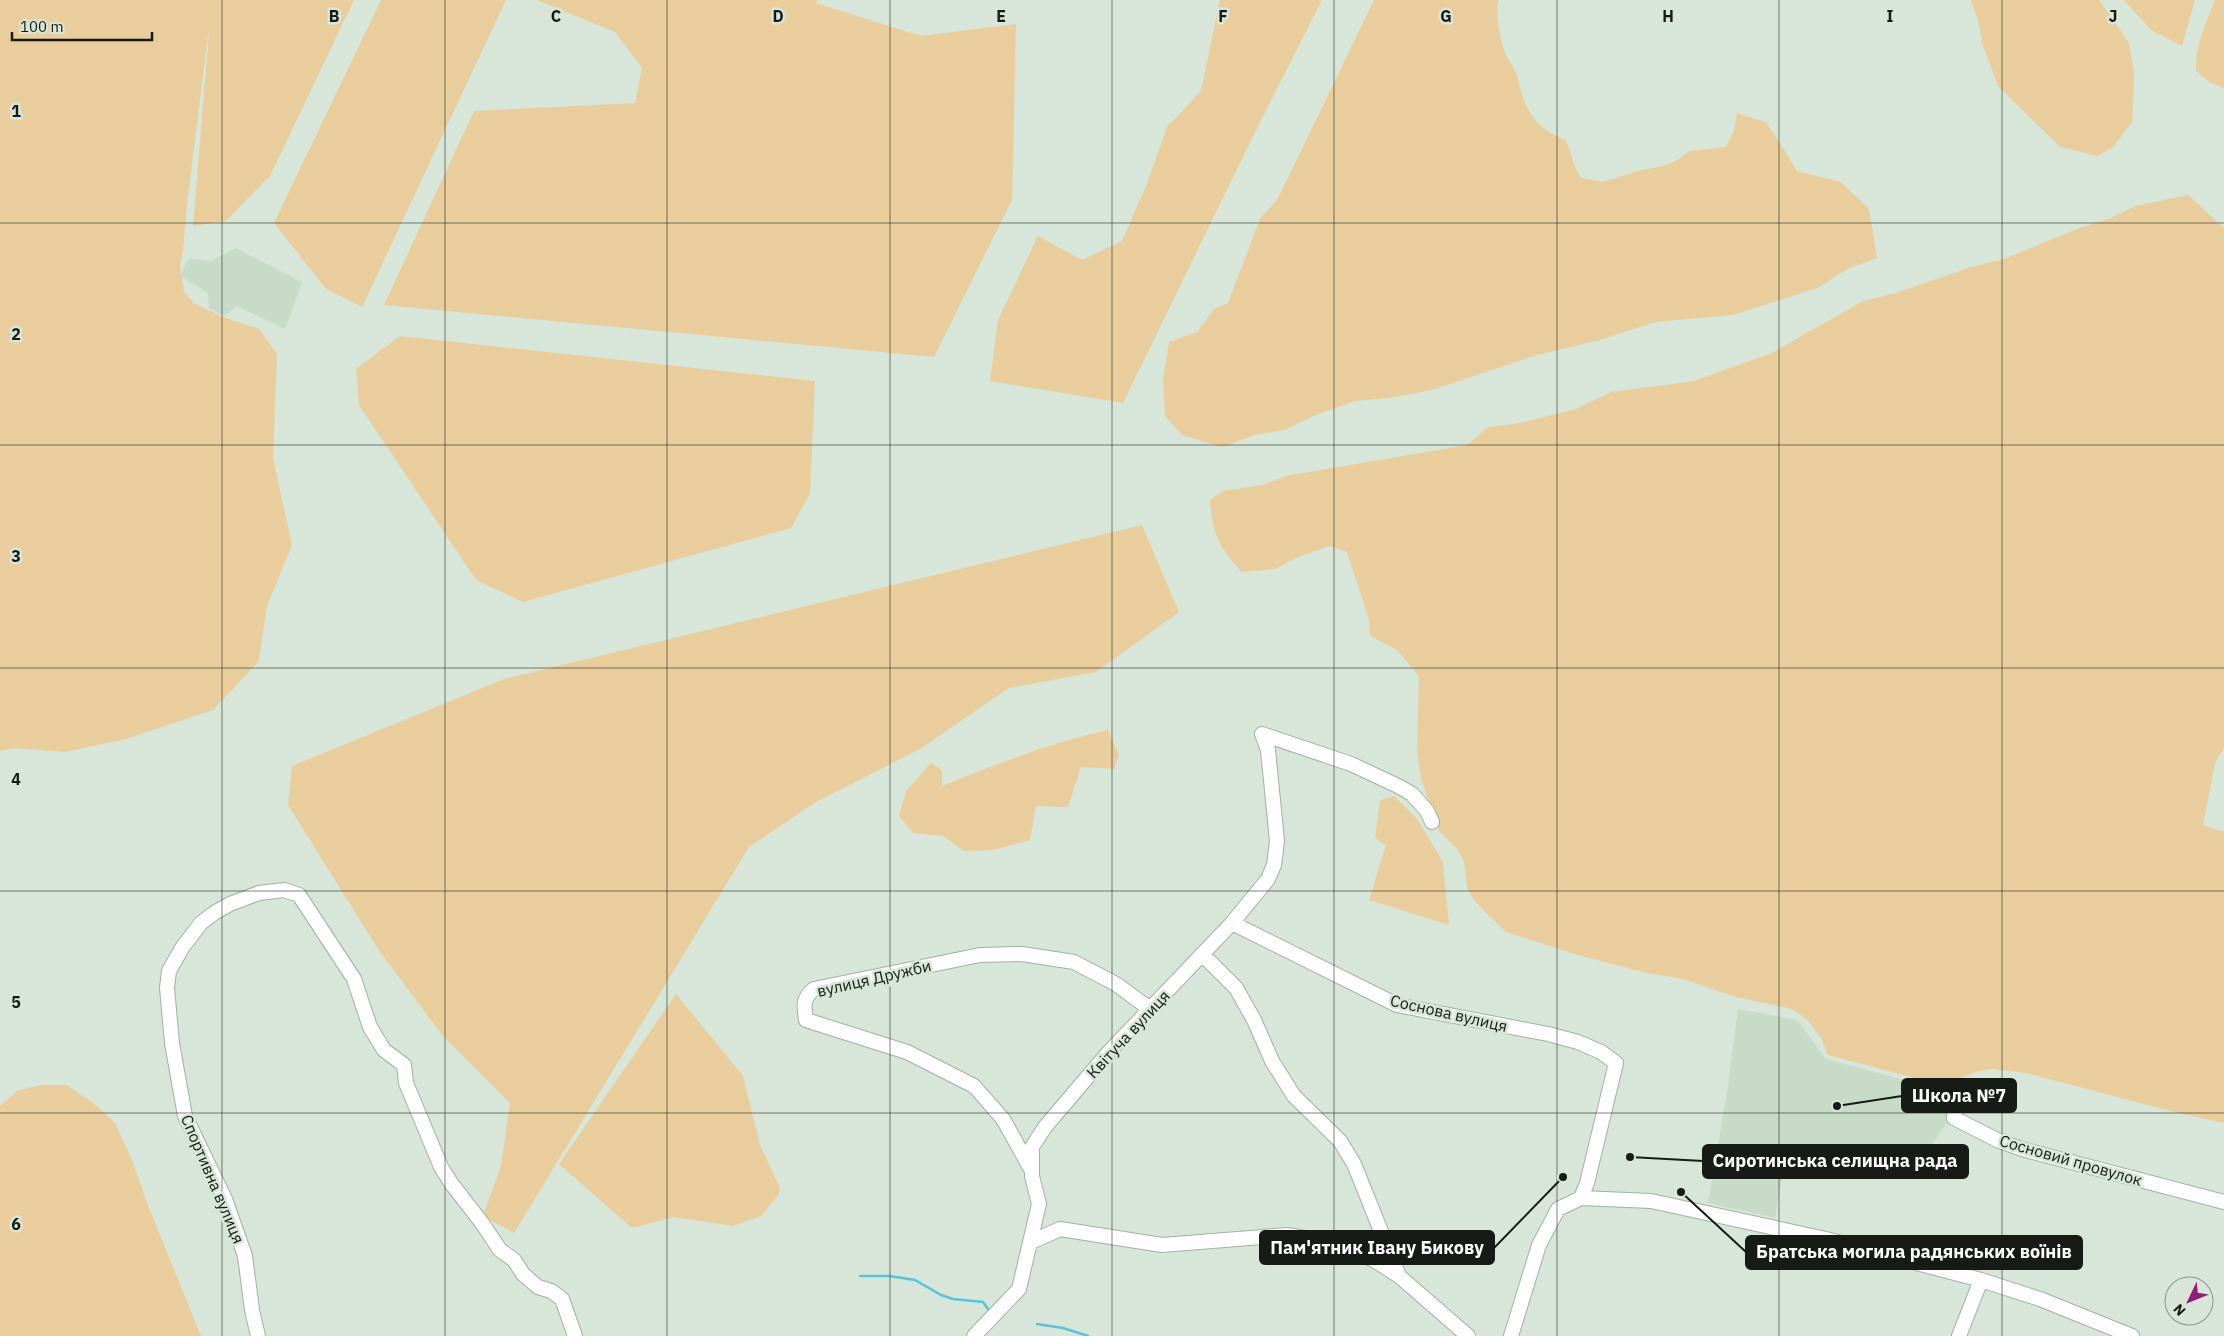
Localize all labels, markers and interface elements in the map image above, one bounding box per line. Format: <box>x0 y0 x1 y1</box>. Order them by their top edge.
text: B <box>329 6 340 26</box>
text: C <box>551 6 561 26</box>
text: D <box>772 6 784 26</box>
text: E <box>996 6 1006 26</box>
text: F <box>1218 6 1228 26</box>
text: G <box>1440 6 1452 26</box>
text: H <box>1662 6 1674 26</box>
text: I <box>1887 6 1894 26</box>
text: J <box>2109 6 2117 26</box>
scale bar <box>12 10 152 42</box>
text: 100 m <box>20 17 64 36</box>
text: 1 <box>11 101 21 121</box>
text: 2 <box>11 324 21 344</box>
text: 3 <box>11 546 21 566</box>
text: 4 <box>11 769 21 789</box>
street label: вулиця Дружби <box>815 955 933 1001</box>
street label: Квітуча вулиця <box>1082 986 1174 1082</box>
street label: Соснова вулиця <box>1388 990 1510 1036</box>
text: 5 <box>11 992 21 1012</box>
callout: Школа №7 <box>1902 1079 2016 1112</box>
text: Школа №7 <box>1912 1084 2006 1107</box>
street label: Спортивна вулиця <box>177 1112 249 1246</box>
street label: Сосновий провулок <box>1997 1130 2145 1190</box>
callout: Сиротинська селищна рада <box>1703 1145 1968 1178</box>
text: Сиротинська селищна рада <box>1712 1149 1958 1172</box>
text: 6 <box>11 1214 21 1234</box>
callout: Пам'ятник Івану Бикову <box>1260 1231 1494 1264</box>
text: Пам'ятник Івану Бикову <box>1270 1236 1484 1259</box>
callout: Братська могила радянських воїнів <box>1746 1236 2082 1269</box>
text: Братська могила радянських воїнів <box>1756 1240 2072 1263</box>
north arrow <box>2164 1276 2214 1326</box>
text: N <box>2169 1300 2190 1320</box>

